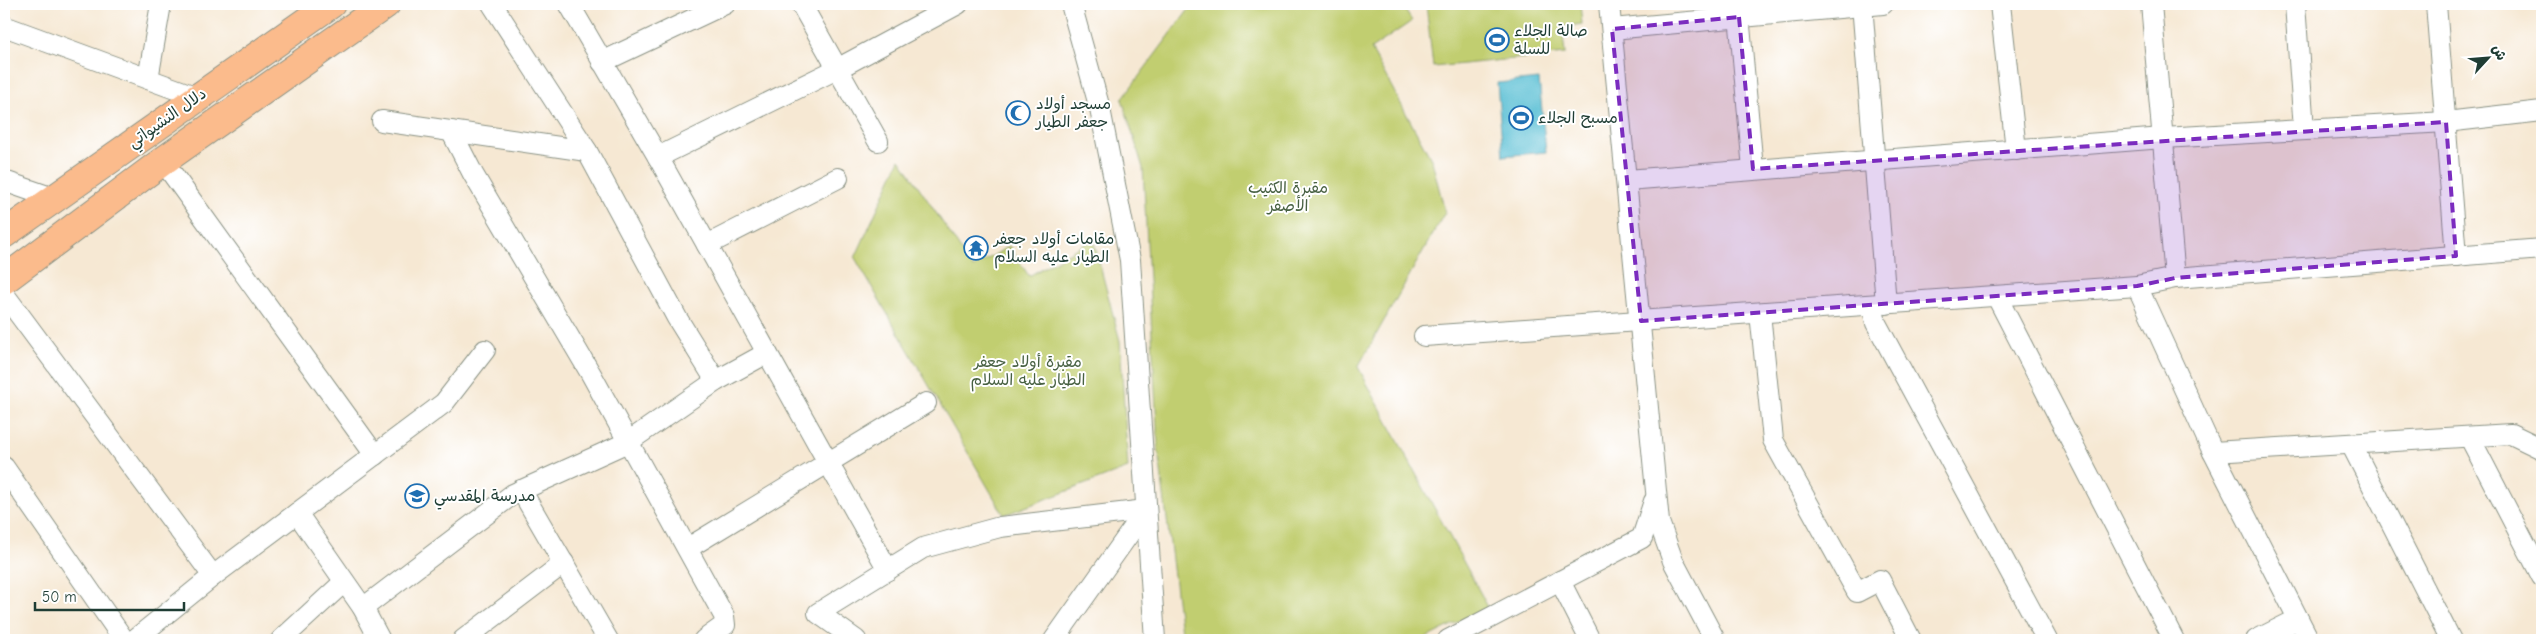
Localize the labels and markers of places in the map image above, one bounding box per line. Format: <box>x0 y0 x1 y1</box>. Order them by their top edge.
place label: صالة الجلاء للسلة <box>1514 22 1588 58</box>
sports icon: صالة الجلاء للسلة <box>1484 27 1510 53</box>
place label: مسجد أولاد جعفر الطيار <box>1034 95 1111 131</box>
mosque icon: مسجد أولاد جعفر الطيار <box>1005 100 1031 126</box>
sports icon: مسبح الجلاء <box>1508 105 1534 131</box>
place label: مسبح الجلاء <box>1538 109 1618 128</box>
place label: مقامات أولاد جعفر الطيار عليه السلام <box>992 230 1114 269</box>
temple icon: مقامات أولاد جعفر الطيار عليه السلام <box>963 235 989 261</box>
school or university icon: مدرسة المقدسي <box>404 483 430 509</box>
place label: مدرسة المقدسي <box>434 487 536 510</box>

